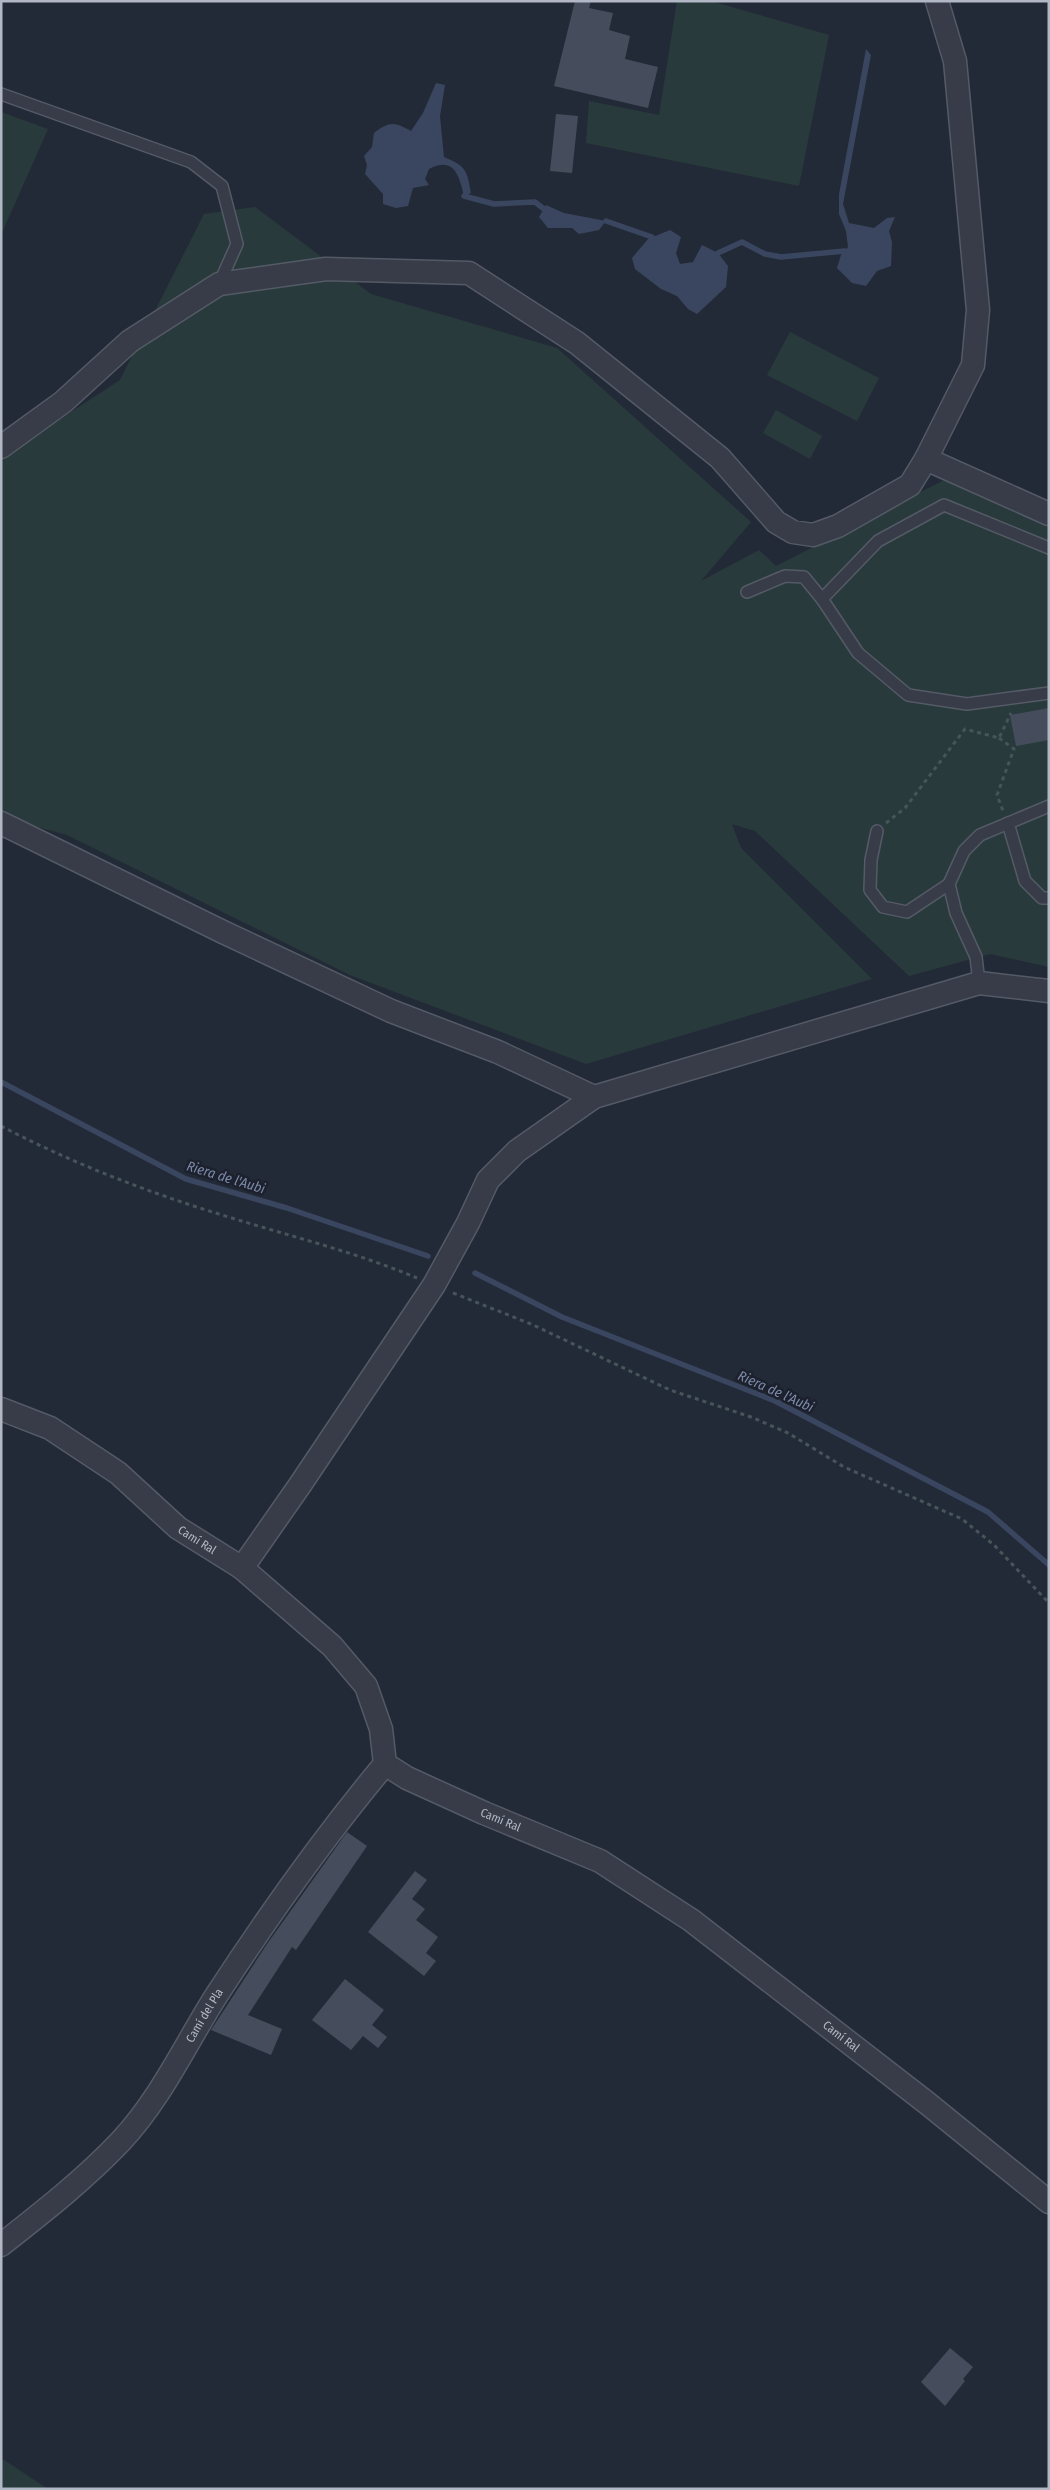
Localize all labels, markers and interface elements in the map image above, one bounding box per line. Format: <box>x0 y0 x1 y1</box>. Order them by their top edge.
water label: Riera de l'Aubi <box>185 1157 268 1198</box>
water label: Riera de l'Aubi <box>735 1367 817 1416</box>
street label: Camí Ral <box>175 1523 219 1557</box>
street label: Camí Ral <box>478 1805 523 1834</box>
street label: Camí del Pla <box>183 1986 226 2045</box>
street label: Camí Ral <box>820 2018 862 2055</box>

